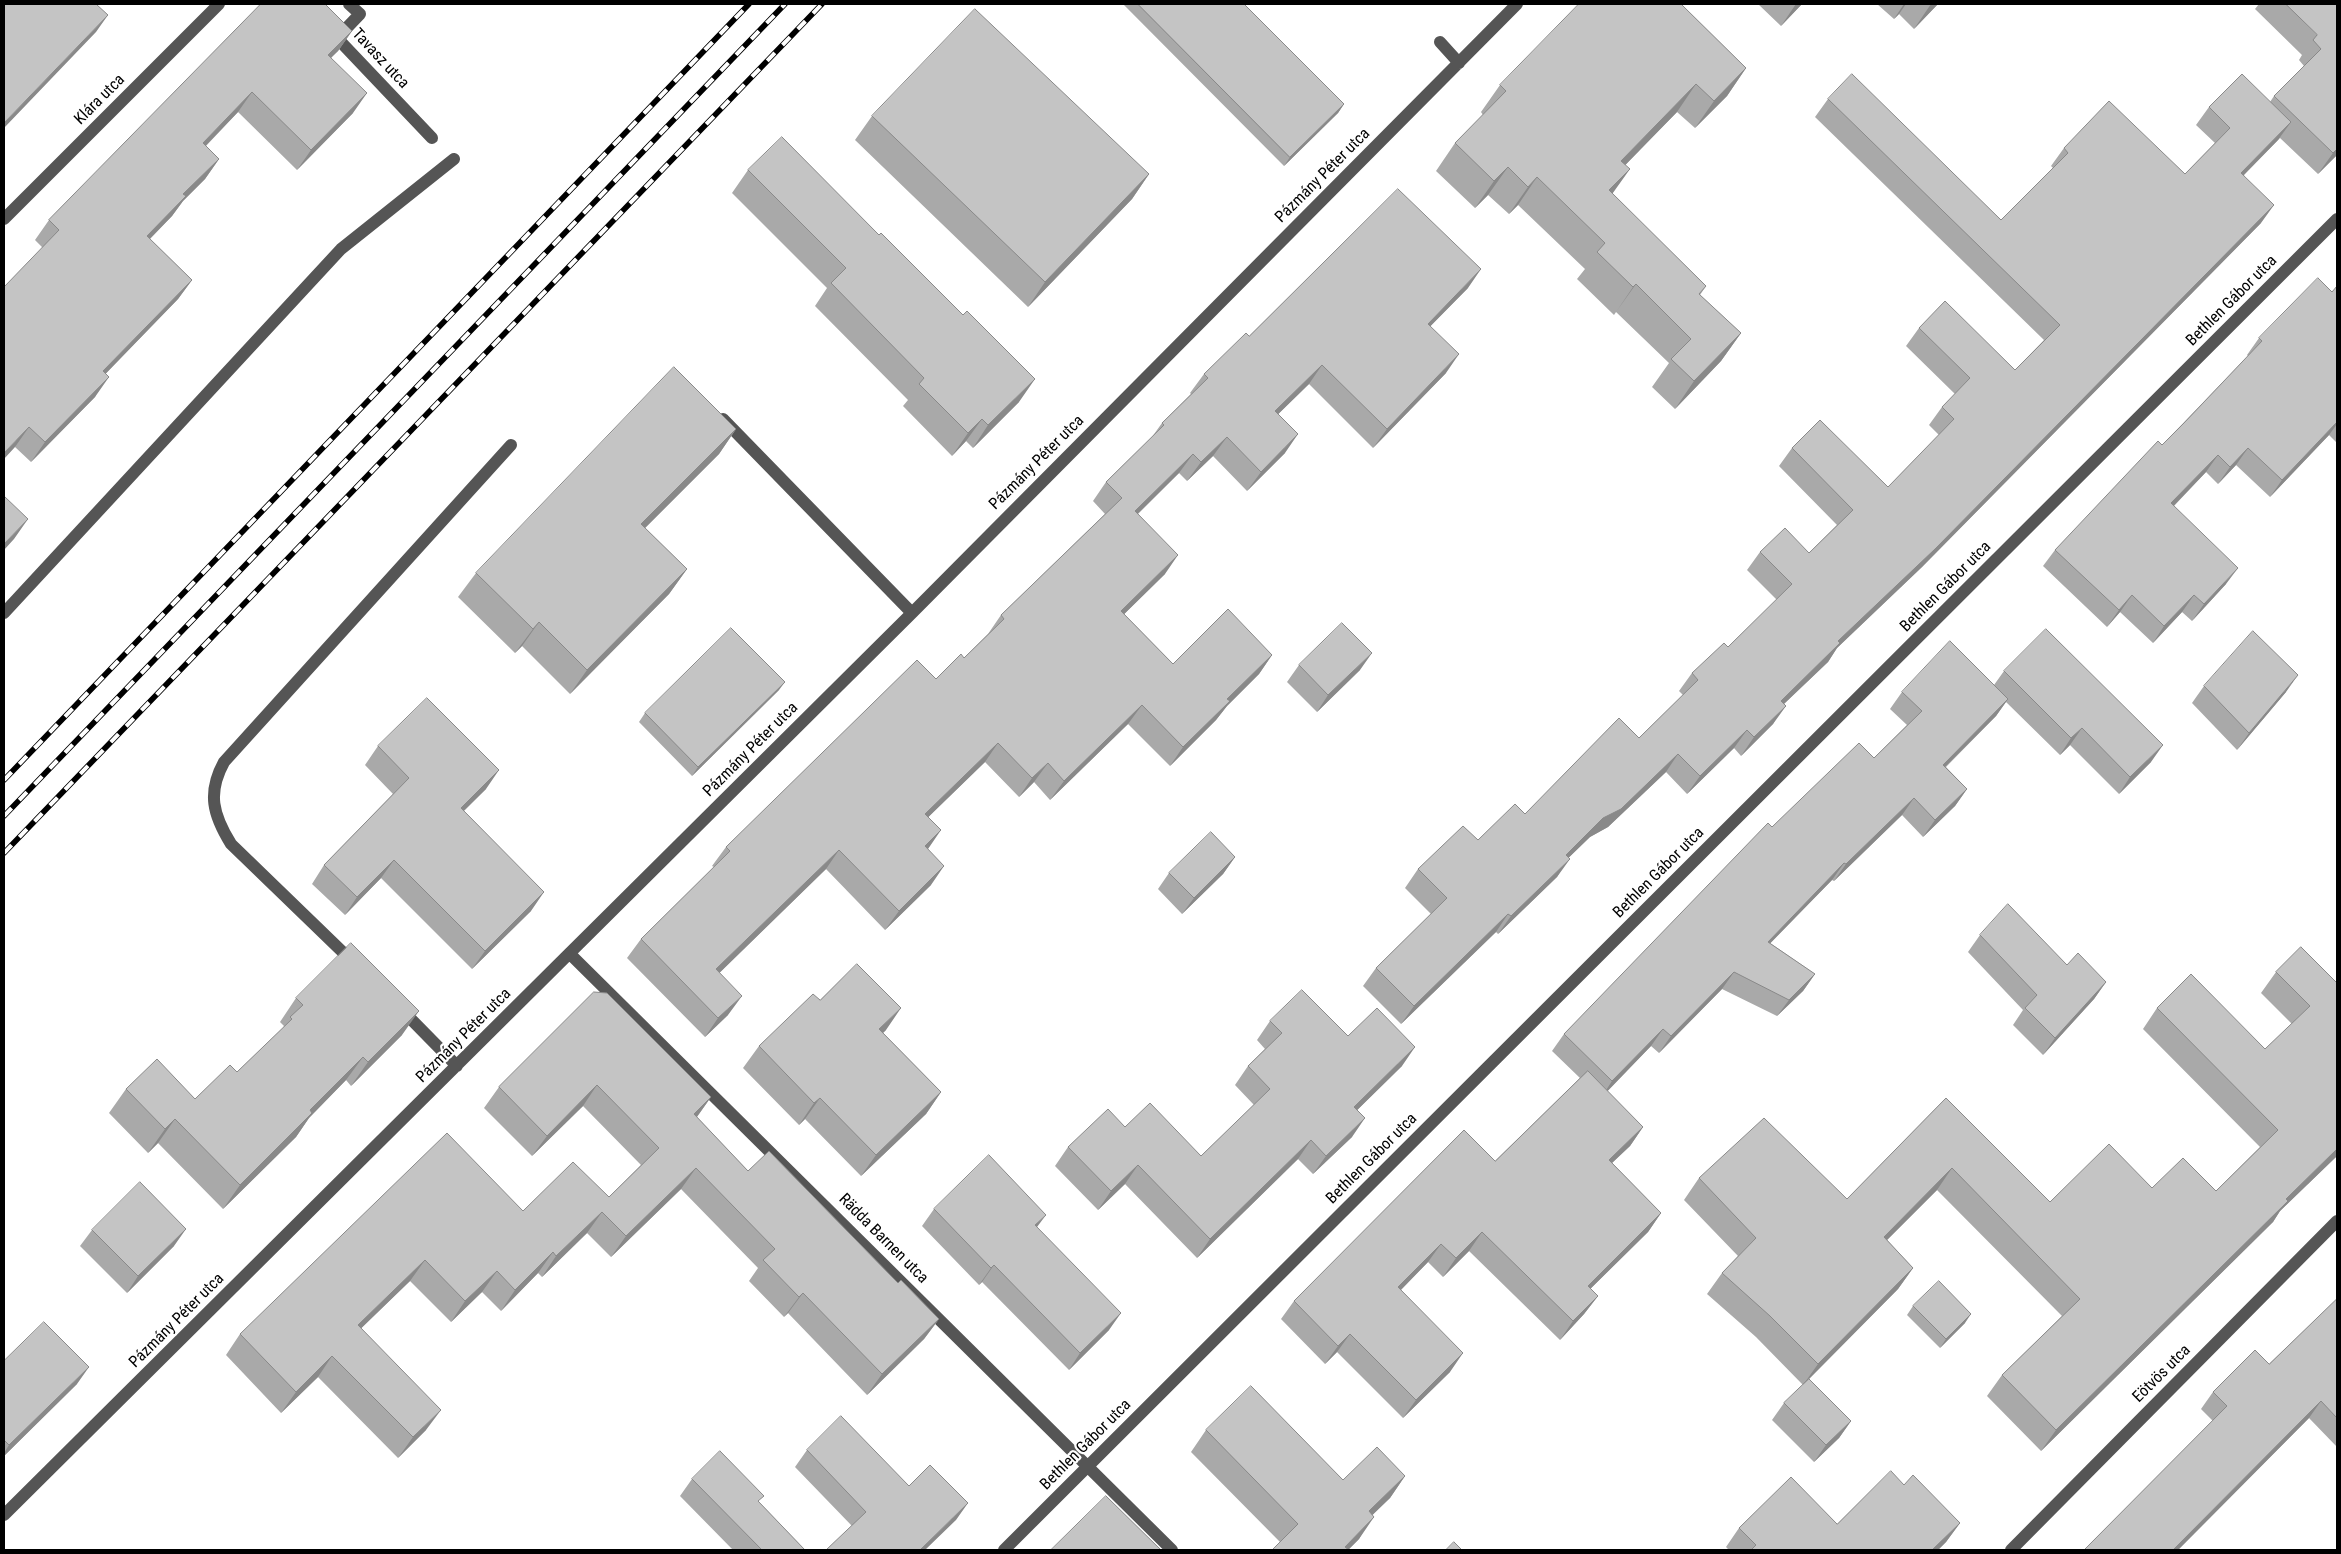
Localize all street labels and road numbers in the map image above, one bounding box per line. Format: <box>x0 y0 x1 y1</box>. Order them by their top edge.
street label: Tavasz utca <box>347 25 413 93</box>
street label: Klára utca <box>71 71 129 129</box>
street label: Pázmány Péter utca <box>1272 125 1374 227</box>
street label: Bethlen Gábor utca <box>2183 252 2281 350</box>
street label: Pázmány Péter utca <box>986 412 1088 514</box>
street label: Bethlen Gábor utca <box>1897 538 1995 636</box>
street label: Pázmány Péter utca <box>700 699 802 801</box>
street label: Bethlen Gábor utca <box>1610 824 1708 922</box>
street label: Pázmány Péter utca <box>413 985 515 1087</box>
street label: Bethlen Gábor utca <box>1323 1110 1421 1208</box>
street label: Rädda Barnen utca <box>834 1190 932 1288</box>
street label: Pázmány Péter utca <box>126 1270 228 1372</box>
street label: Eötvös utca <box>2129 1341 2195 1407</box>
street label: Bethlen Gábor utca <box>1037 1396 1135 1494</box>

